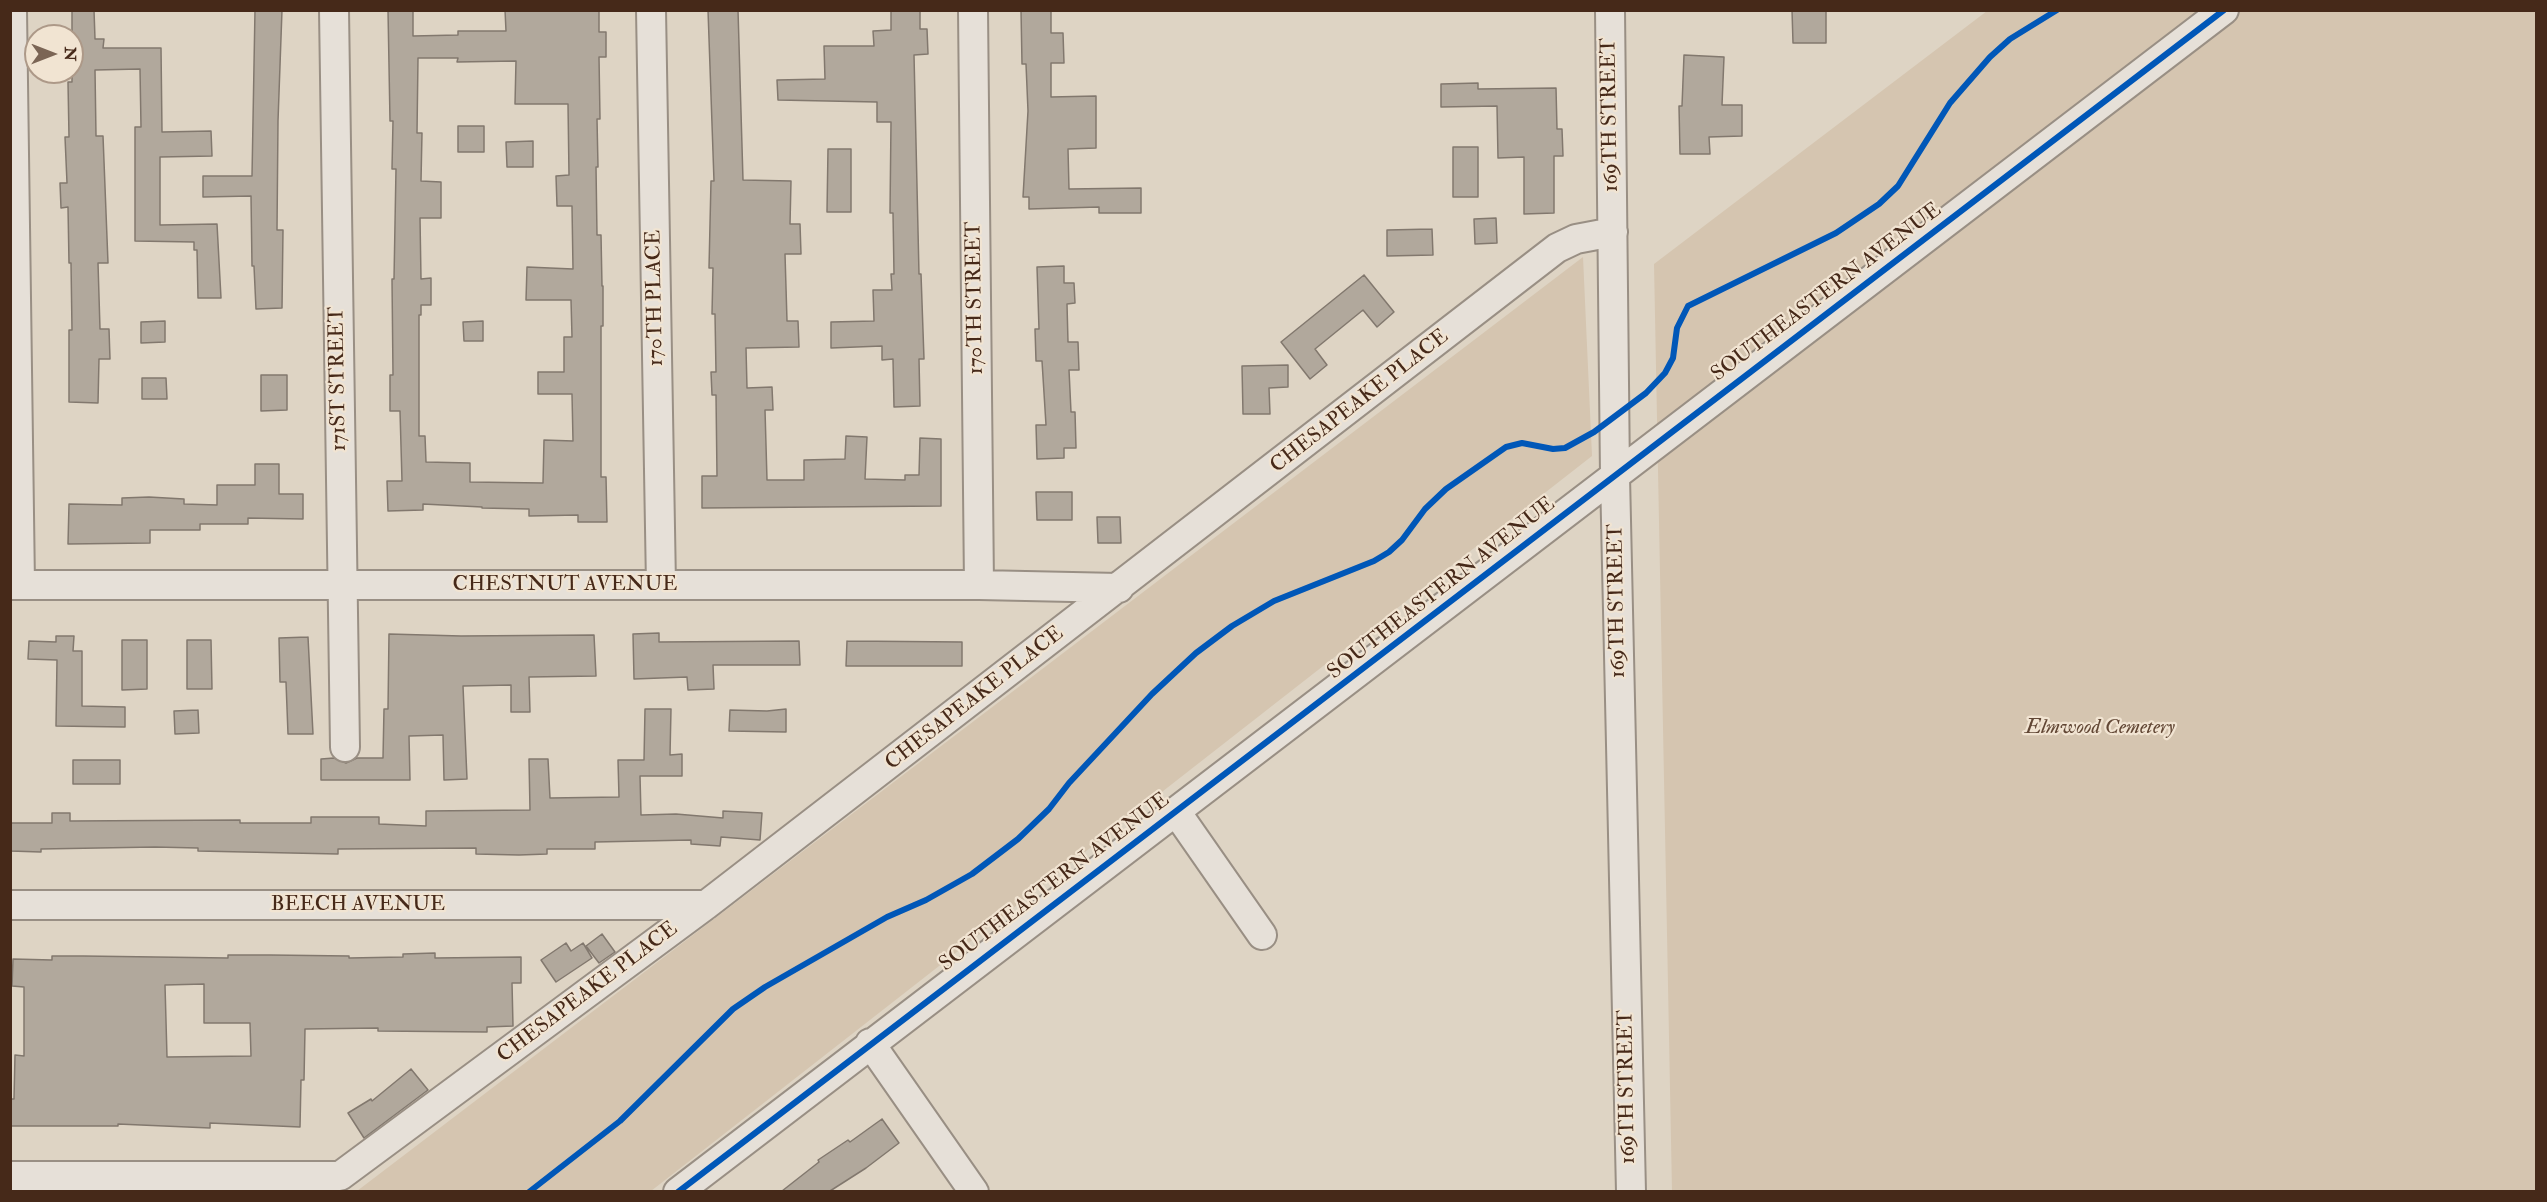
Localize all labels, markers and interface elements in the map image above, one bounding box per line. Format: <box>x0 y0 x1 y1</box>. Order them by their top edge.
north arrow <box>24 24 84 84</box>
street label: 169TH STREET <box>1597 38 1625 192</box>
text: N <box>60 47 80 61</box>
street label: SOUTHEASTERN AVENUE <box>1707 198 1947 388</box>
street label: 170TH STREET <box>962 221 990 375</box>
street label: 170TH PLACE <box>642 230 670 366</box>
street label: 171ST STREET <box>325 307 353 451</box>
street label: CHESAPEAKE PLACE <box>1266 325 1454 479</box>
street label: SOUTHEASTERN AVENUE <box>1323 492 1561 686</box>
street label: 169TH STREET <box>1604 524 1632 678</box>
street label: CHESTNUT AVENUE <box>453 572 677 598</box>
street label: CHESAPEAKE PLACE <box>881 622 1069 776</box>
park label: Elmwood Cemetery <box>2025 715 2175 741</box>
street label: SOUTHEASTERN AVENUE <box>935 788 1175 978</box>
street label: BEECH AVENUE <box>271 892 445 918</box>
street label: CHESAPEAKE PLACE <box>493 917 683 1069</box>
street label: 169TH STREET <box>1614 1010 1642 1164</box>

